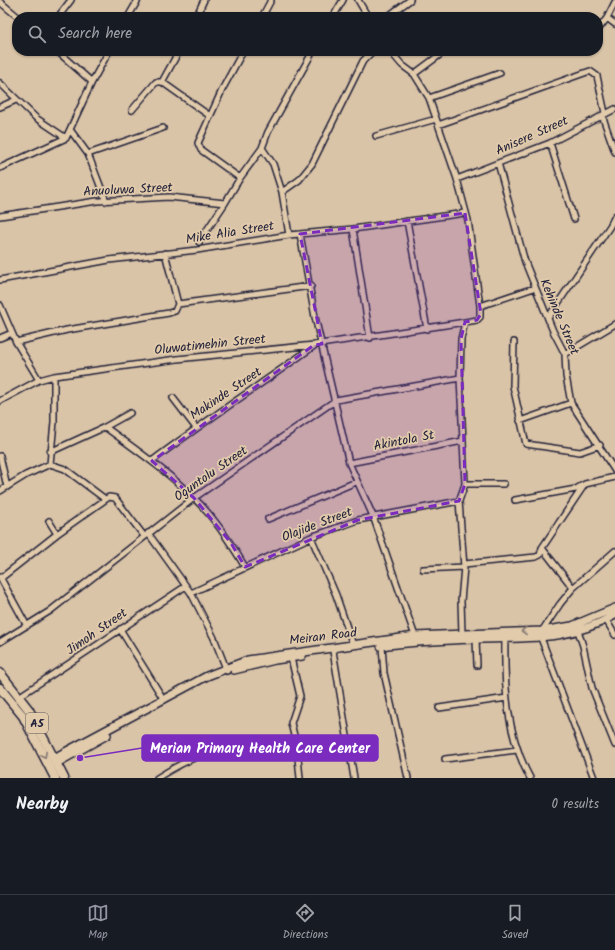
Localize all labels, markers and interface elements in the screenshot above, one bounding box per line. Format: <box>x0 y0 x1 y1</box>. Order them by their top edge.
search box <box>12 12 603 56</box>
text: Search here <box>58 22 132 46</box>
icon: search <box>26 23 48 45</box>
street label: Anisere Street <box>492 110 573 161</box>
street label: Anuoluwa Street <box>83 177 174 203</box>
street label: Mike Alia Street <box>184 216 277 250</box>
street label: Kehinde Street <box>534 276 585 359</box>
street label: Oluwatimehin Street <box>153 329 268 361</box>
street label: Makinde Street <box>186 362 267 426</box>
street label: Akintola St <box>372 425 437 457</box>
street label: Oguntolu Street <box>170 440 253 507</box>
street label: Olajide Street <box>279 502 356 548</box>
street label: Jimoh Street <box>62 603 133 661</box>
street label: Meiran Road <box>288 622 358 652</box>
one-way arrow <box>521 627 527 636</box>
road number: A5 <box>26 713 48 733</box>
callout: Merian Primary Health Care Center <box>142 735 378 761</box>
text: Merian Primary Health Care Center <box>150 738 371 760</box>
one-way arrow <box>39 751 46 758</box>
text: Nearby <box>16 791 68 818</box>
text: 0 results <box>552 794 599 815</box>
tab: Map <box>87 902 109 944</box>
tab: Directions <box>283 902 328 944</box>
tab: Saved <box>502 902 528 944</box>

